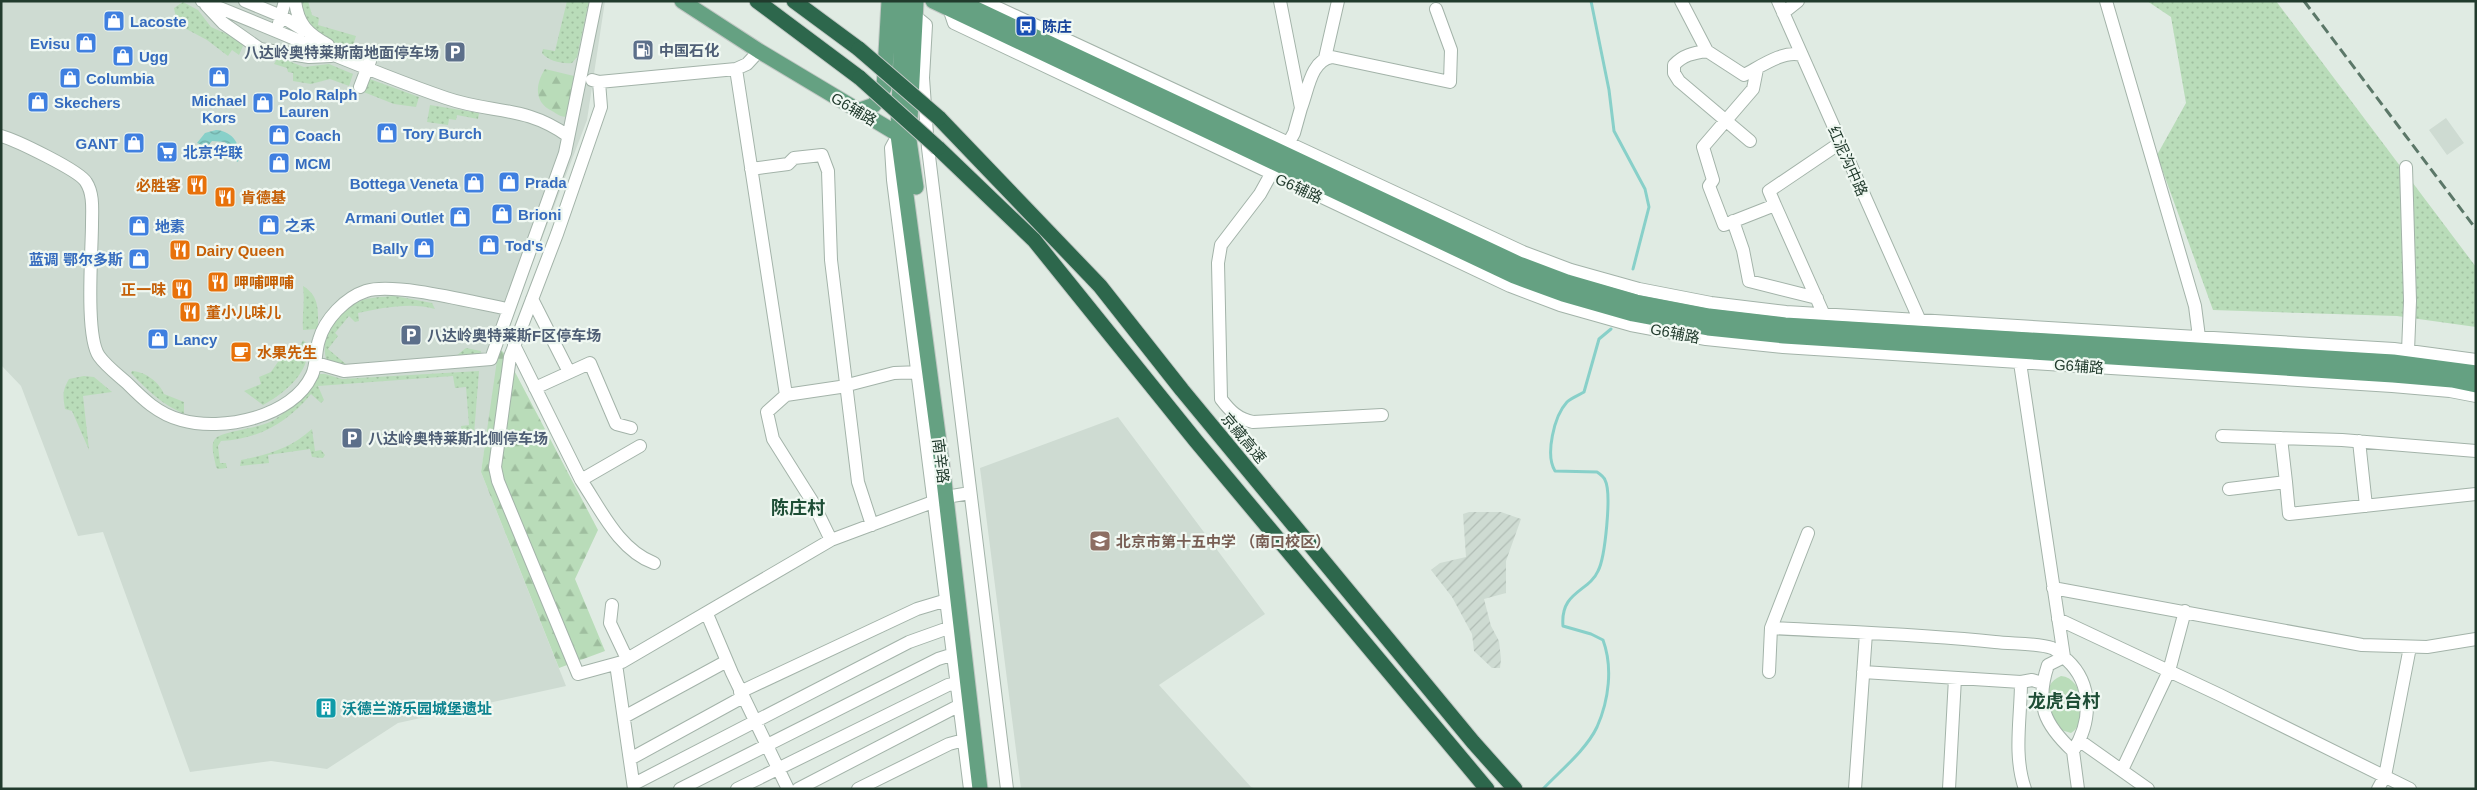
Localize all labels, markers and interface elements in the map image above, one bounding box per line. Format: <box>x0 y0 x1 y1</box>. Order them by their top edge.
shop icon: Lacoste <box>102 9 126 33</box>
place label: Lacoste <box>130 13 187 30</box>
bus stop icon: 陈庄 <box>1014 14 1038 38</box>
place label: 陈庄 <box>1042 18 1072 35</box>
shop icon: Evisu <box>74 31 98 55</box>
place label: Evisu <box>30 35 70 52</box>
fuel station icon: 中国石化 <box>631 38 655 62</box>
parking icon: 八达岭奥特莱斯南地面停车场 <box>443 40 467 64</box>
place label: 中国石化 <box>659 42 719 59</box>
shop icon: Ugg <box>111 44 135 68</box>
place label: 八达岭奥特莱斯南地面停车场 <box>244 44 439 61</box>
place label: Ugg <box>139 48 168 65</box>
shop icon: Michael Kors <box>207 65 231 89</box>
shop icon: Columbia <box>58 66 82 90</box>
place label: Columbia <box>86 70 155 87</box>
place label: Polo Ralph Lauren <box>279 86 357 120</box>
street label: G6辅路 <box>828 89 880 129</box>
shop icon: Skechers <box>26 90 50 114</box>
shop icon: Polo Ralph Lauren <box>251 91 275 115</box>
place label: Michael Kors <box>191 92 247 126</box>
place label: Skechers <box>54 94 121 111</box>
shop icon: Tory Burch <box>375 121 399 145</box>
shop icon: Coach <box>267 123 291 147</box>
street label: 红泥沟中路 <box>1825 123 1871 199</box>
place label: Tory Burch <box>403 125 482 142</box>
place label: Coach <box>295 127 341 144</box>
shop icon: GANT <box>122 131 146 155</box>
place label: GANT <box>76 135 118 152</box>
supermarket icon: 北京华联 <box>155 140 179 164</box>
place label: 北京华联 <box>183 144 243 161</box>
shop icon: MCM <box>267 151 291 175</box>
place label: MCM <box>295 155 331 172</box>
shop icon: Prada <box>497 170 521 194</box>
street label: G6辅路 <box>1273 170 1325 206</box>
shop icon: Bottega Veneta <box>462 171 486 195</box>
restaurant icon: 必胜客 <box>185 173 209 197</box>
place label: Prada <box>525 174 567 191</box>
place label: Bottega Veneta <box>350 175 459 192</box>
place label: 必胜客 <box>136 177 181 194</box>
restaurant icon: 肯德基 <box>213 185 237 209</box>
place label: 肯德基 <box>241 189 286 206</box>
shop icon: Brioni <box>490 202 514 226</box>
shop icon: Armani Outlet <box>448 205 472 229</box>
place label: Brioni <box>518 206 561 223</box>
place label: Armani Outlet <box>345 209 444 226</box>
shop icon: 之禾 <box>257 213 281 237</box>
shop icon: 地素 <box>127 214 151 238</box>
place label: 之禾 <box>285 217 315 234</box>
place label: 地素 <box>155 218 185 235</box>
shop icon: Tod's <box>477 233 501 257</box>
shop icon: Bally <box>412 236 436 260</box>
place label: Tod's <box>505 237 543 254</box>
restaurant icon: Dairy Queen <box>168 238 192 262</box>
place label: Bally <box>372 240 409 257</box>
place label: Dairy Queen <box>196 242 284 259</box>
shop icon: 蓝调 鄂尔多斯 <box>127 247 151 271</box>
place label: 蓝调 鄂尔多斯 <box>29 251 123 268</box>
restaurant icon: 呷哺呷哺 <box>206 270 230 294</box>
place label: 呷哺呷哺 <box>234 274 294 291</box>
restaurant icon: 正一味 <box>170 277 194 301</box>
place label: 正一味 <box>121 281 166 298</box>
restaurant icon: 董小儿味儿 <box>178 300 202 324</box>
place label: 董小儿味儿 <box>206 304 281 321</box>
street label: G6辅路 <box>1649 320 1701 346</box>
parking icon: 八达岭奥特莱斯F区停车场 <box>399 323 423 347</box>
shop icon: Lancy <box>146 327 170 351</box>
place label: 八达岭奥特莱斯F区停车场 <box>427 327 601 344</box>
place label: Lancy <box>174 331 218 348</box>
cafe icon: 水果先生 <box>229 340 253 364</box>
place label: 水果先生 <box>257 344 317 361</box>
street label: G6辅路 <box>2053 356 2105 376</box>
street label: 京藏高速 <box>1218 410 1270 466</box>
parking icon: 八达岭奥特莱斯北侧停车场 <box>340 426 364 450</box>
place label: 八达岭奥特莱斯北侧停车场 <box>368 430 548 447</box>
street label: 南辛路 <box>930 438 952 484</box>
district label: 陈庄村 <box>771 498 825 518</box>
school or university icon: 北京市第十五中学 （南口校区） <box>1088 529 1112 553</box>
place label: 北京市第十五中学 （南口校区） <box>1116 533 1330 550</box>
district label: 龙虎台村 <box>2028 691 2100 711</box>
building icon: 沃德兰游乐园城堡遗址 <box>314 696 338 720</box>
place label: 沃德兰游乐园城堡遗址 <box>342 700 492 717</box>

